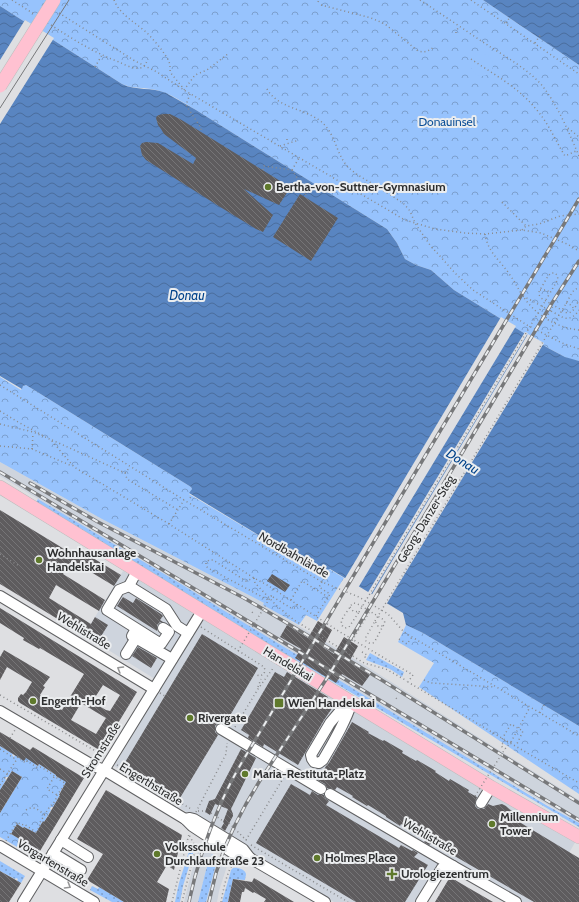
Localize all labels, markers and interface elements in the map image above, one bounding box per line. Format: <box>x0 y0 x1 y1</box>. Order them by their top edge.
park label: Donauinsel <box>418 114 476 129</box>
place label: Bertha-von-Suttner-Gymnasium <box>276 179 446 194</box>
marker: Bertha-von-Suttner-Gymnasium <box>263 182 273 192</box>
water label: Donau <box>169 287 205 303</box>
water label: Donau <box>444 445 483 477</box>
street label: Georg-Danzer-Steg <box>393 471 458 565</box>
street label: Nordbahnlände <box>256 528 332 581</box>
place label: Wohnhausanlage Handelskai <box>47 545 136 574</box>
marker: Wohnhausanlage Handelskai <box>34 555 44 565</box>
street label: Wehlistraße <box>55 609 114 653</box>
street label: Handelskai <box>261 643 316 684</box>
one-way arrow <box>117 666 124 673</box>
place label: Engerth-Hof <box>41 693 106 708</box>
place label: Wien Handelskai <box>288 695 375 710</box>
marker: Engerth-Hof <box>28 696 38 706</box>
marker: Wien Handelskai <box>273 697 285 709</box>
place label: Rivergate <box>198 710 246 725</box>
marker: Rivergate <box>185 713 195 723</box>
street label: Stromstraße <box>77 719 124 780</box>
street label: Engerthstraße <box>117 759 186 808</box>
place label: Maria-Restituta-Platz <box>253 766 364 781</box>
marker: Maria-Restituta-Platz <box>240 769 250 779</box>
place label: Millennium Tower <box>500 809 558 838</box>
street label: Wehlistraße <box>400 815 460 858</box>
marker: Millennium Tower <box>487 819 497 829</box>
street label: Vorgartenstraße <box>15 835 92 890</box>
place label: Volksschule Durchlaufstraße 23 <box>165 839 264 868</box>
marker: Volksschule Durchlaufstraße 23 <box>152 849 162 859</box>
place label: Holmes Place <box>325 850 396 865</box>
marker: Holmes Place <box>312 853 322 863</box>
place label: Urologiezentrum <box>401 866 489 881</box>
marker: Urologiezentrum <box>386 868 398 880</box>
one-way arrow <box>64 882 71 889</box>

